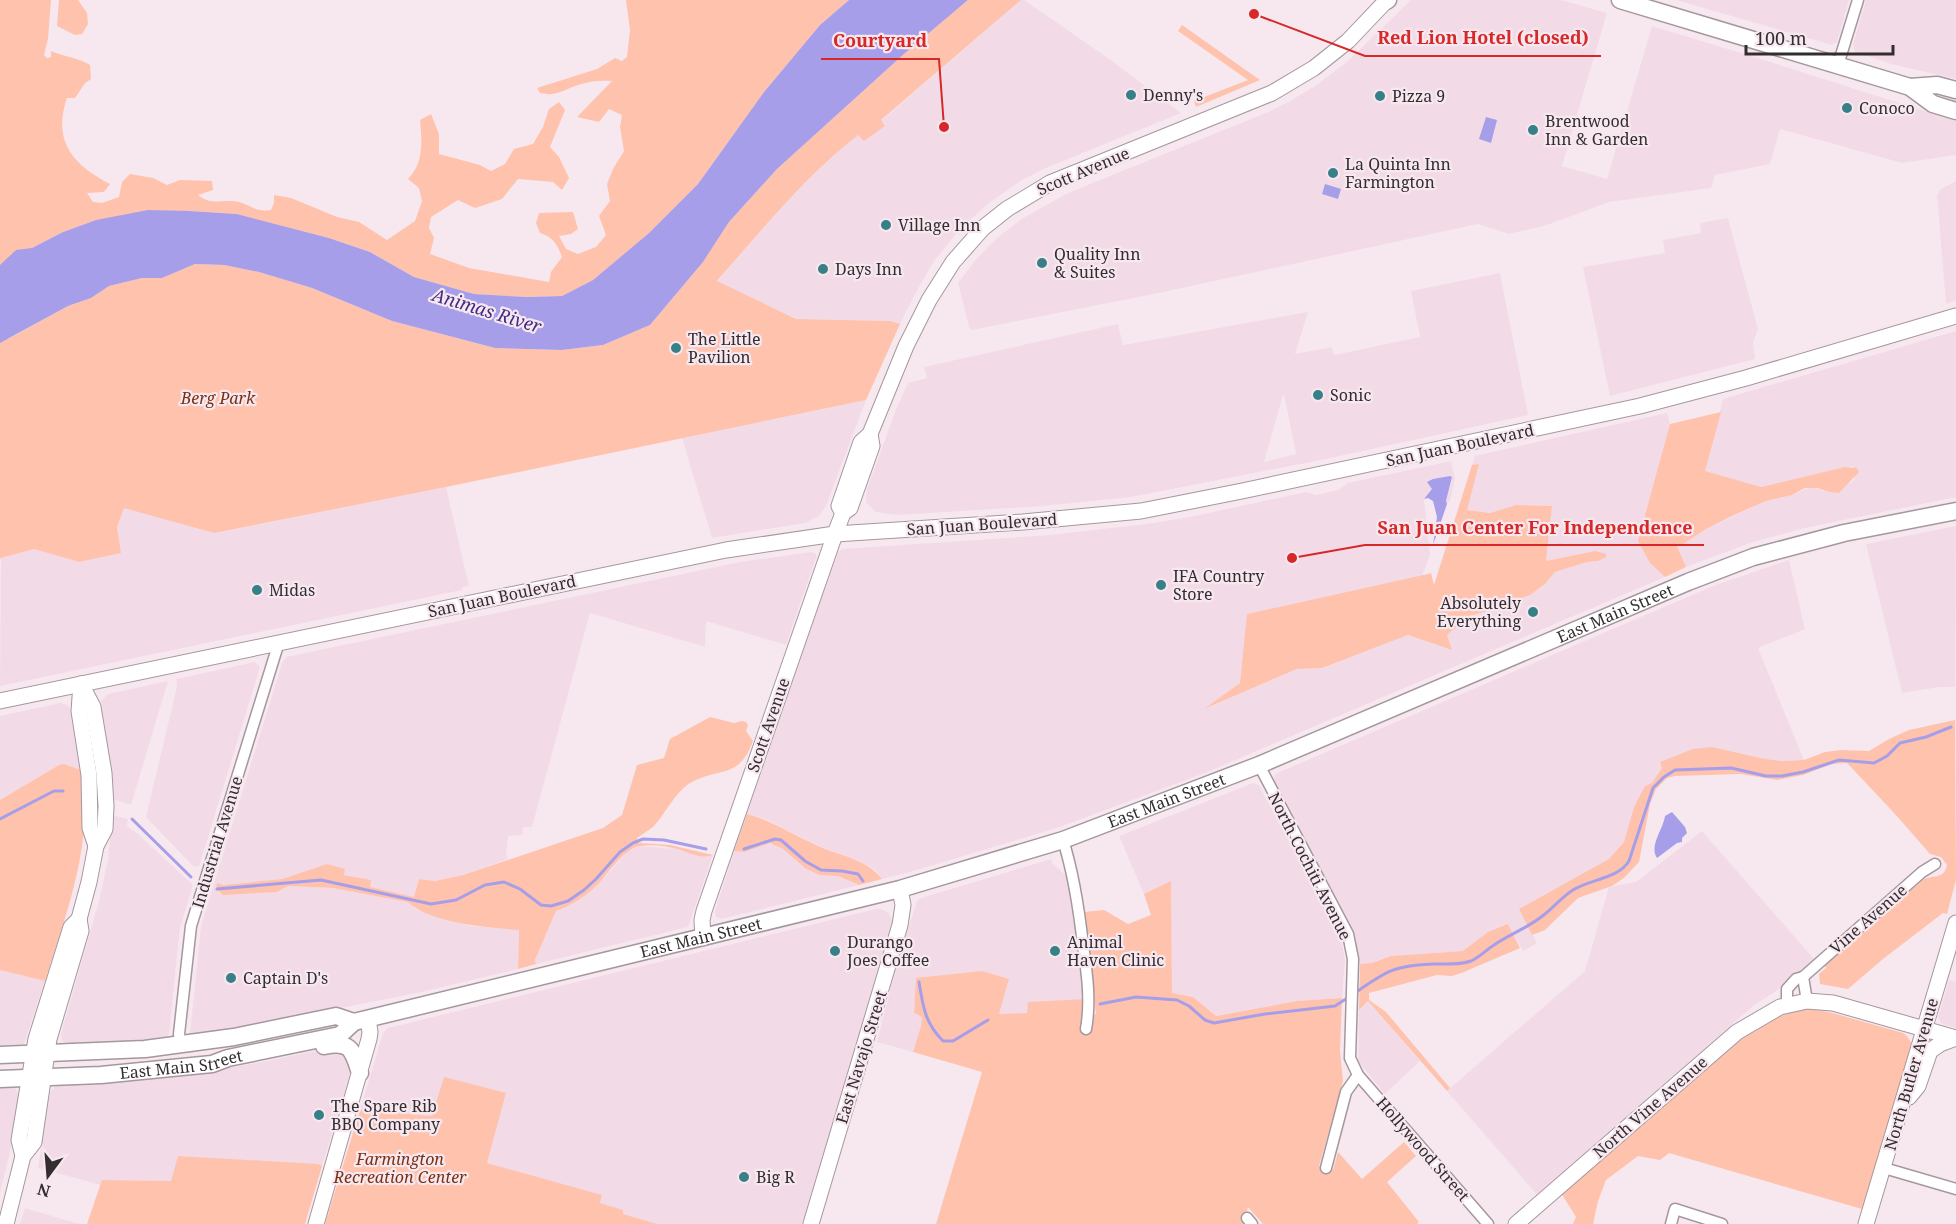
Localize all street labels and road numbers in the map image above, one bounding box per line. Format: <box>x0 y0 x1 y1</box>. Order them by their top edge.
street label: Scott Avenue <box>1033 142 1133 200</box>
street label: San Juan Boulevard <box>1384 419 1536 471</box>
street label: San Juan Boulevard <box>906 508 1058 540</box>
street label: San Juan Boulevard <box>426 570 578 622</box>
street label: East Main Street <box>1553 579 1677 648</box>
street label: Scott Avenue <box>742 675 794 775</box>
street label: East Main Street <box>1104 768 1229 833</box>
street label: Industrial Avenue <box>186 773 248 911</box>
street label: North Cochiti Avenue <box>1263 788 1357 944</box>
street label: Vine Avenue <box>1824 879 1912 959</box>
street label: East Main Street <box>638 912 764 963</box>
street label: East Navajo Street <box>830 987 892 1126</box>
street label: North Butler Avenue <box>1879 995 1943 1153</box>
street label: East Main Street <box>119 1044 245 1084</box>
street label: North Vine Avenue <box>1588 1051 1712 1163</box>
street label: Hollywood Street <box>1371 1092 1475 1206</box>

